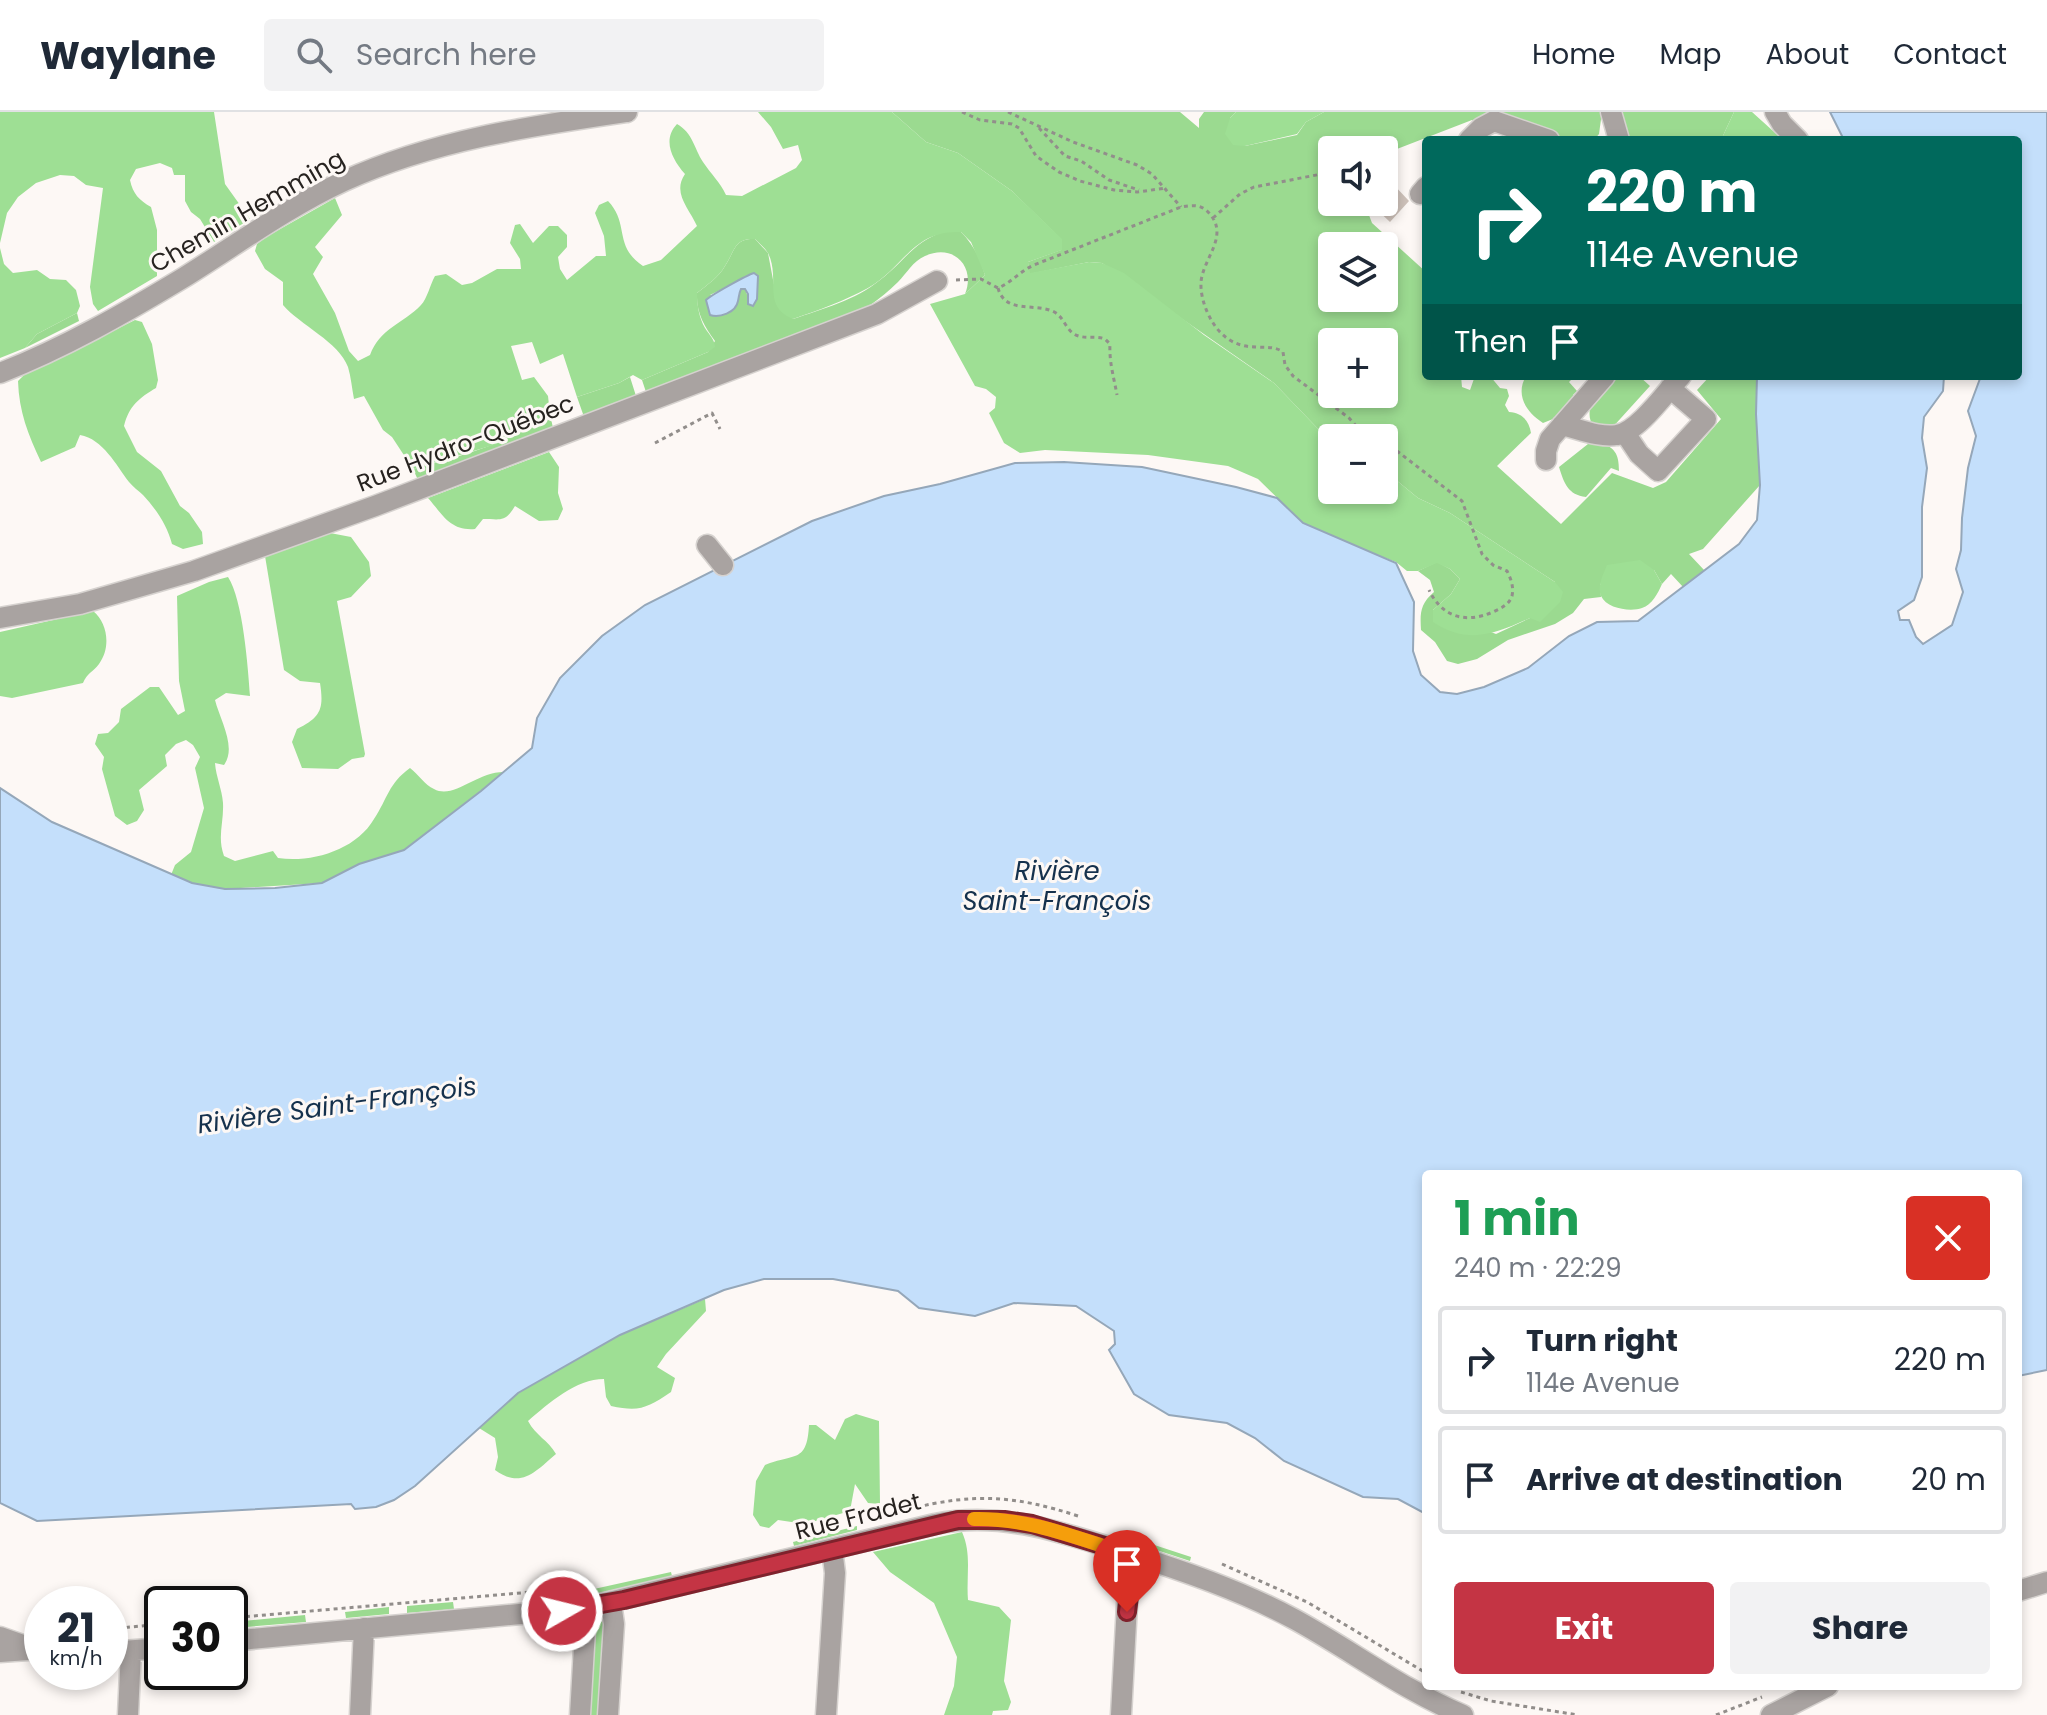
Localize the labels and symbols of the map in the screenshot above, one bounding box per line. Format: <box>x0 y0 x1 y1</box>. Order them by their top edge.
street label: Chemin Hemming <box>144 142 350 280</box>
street label: Rue Hydro-Québec <box>352 386 578 500</box>
water label: Rivière Saint-François <box>963 853 1151 919</box>
water label: Rivière Saint-François <box>195 1068 479 1142</box>
street label: Rue Fradet <box>792 1484 924 1548</box>
pin <box>1093 1530 1161 1612</box>
position arrow <box>520 1569 604 1653</box>
speed limit sign: 30 <box>144 1586 248 1690</box>

